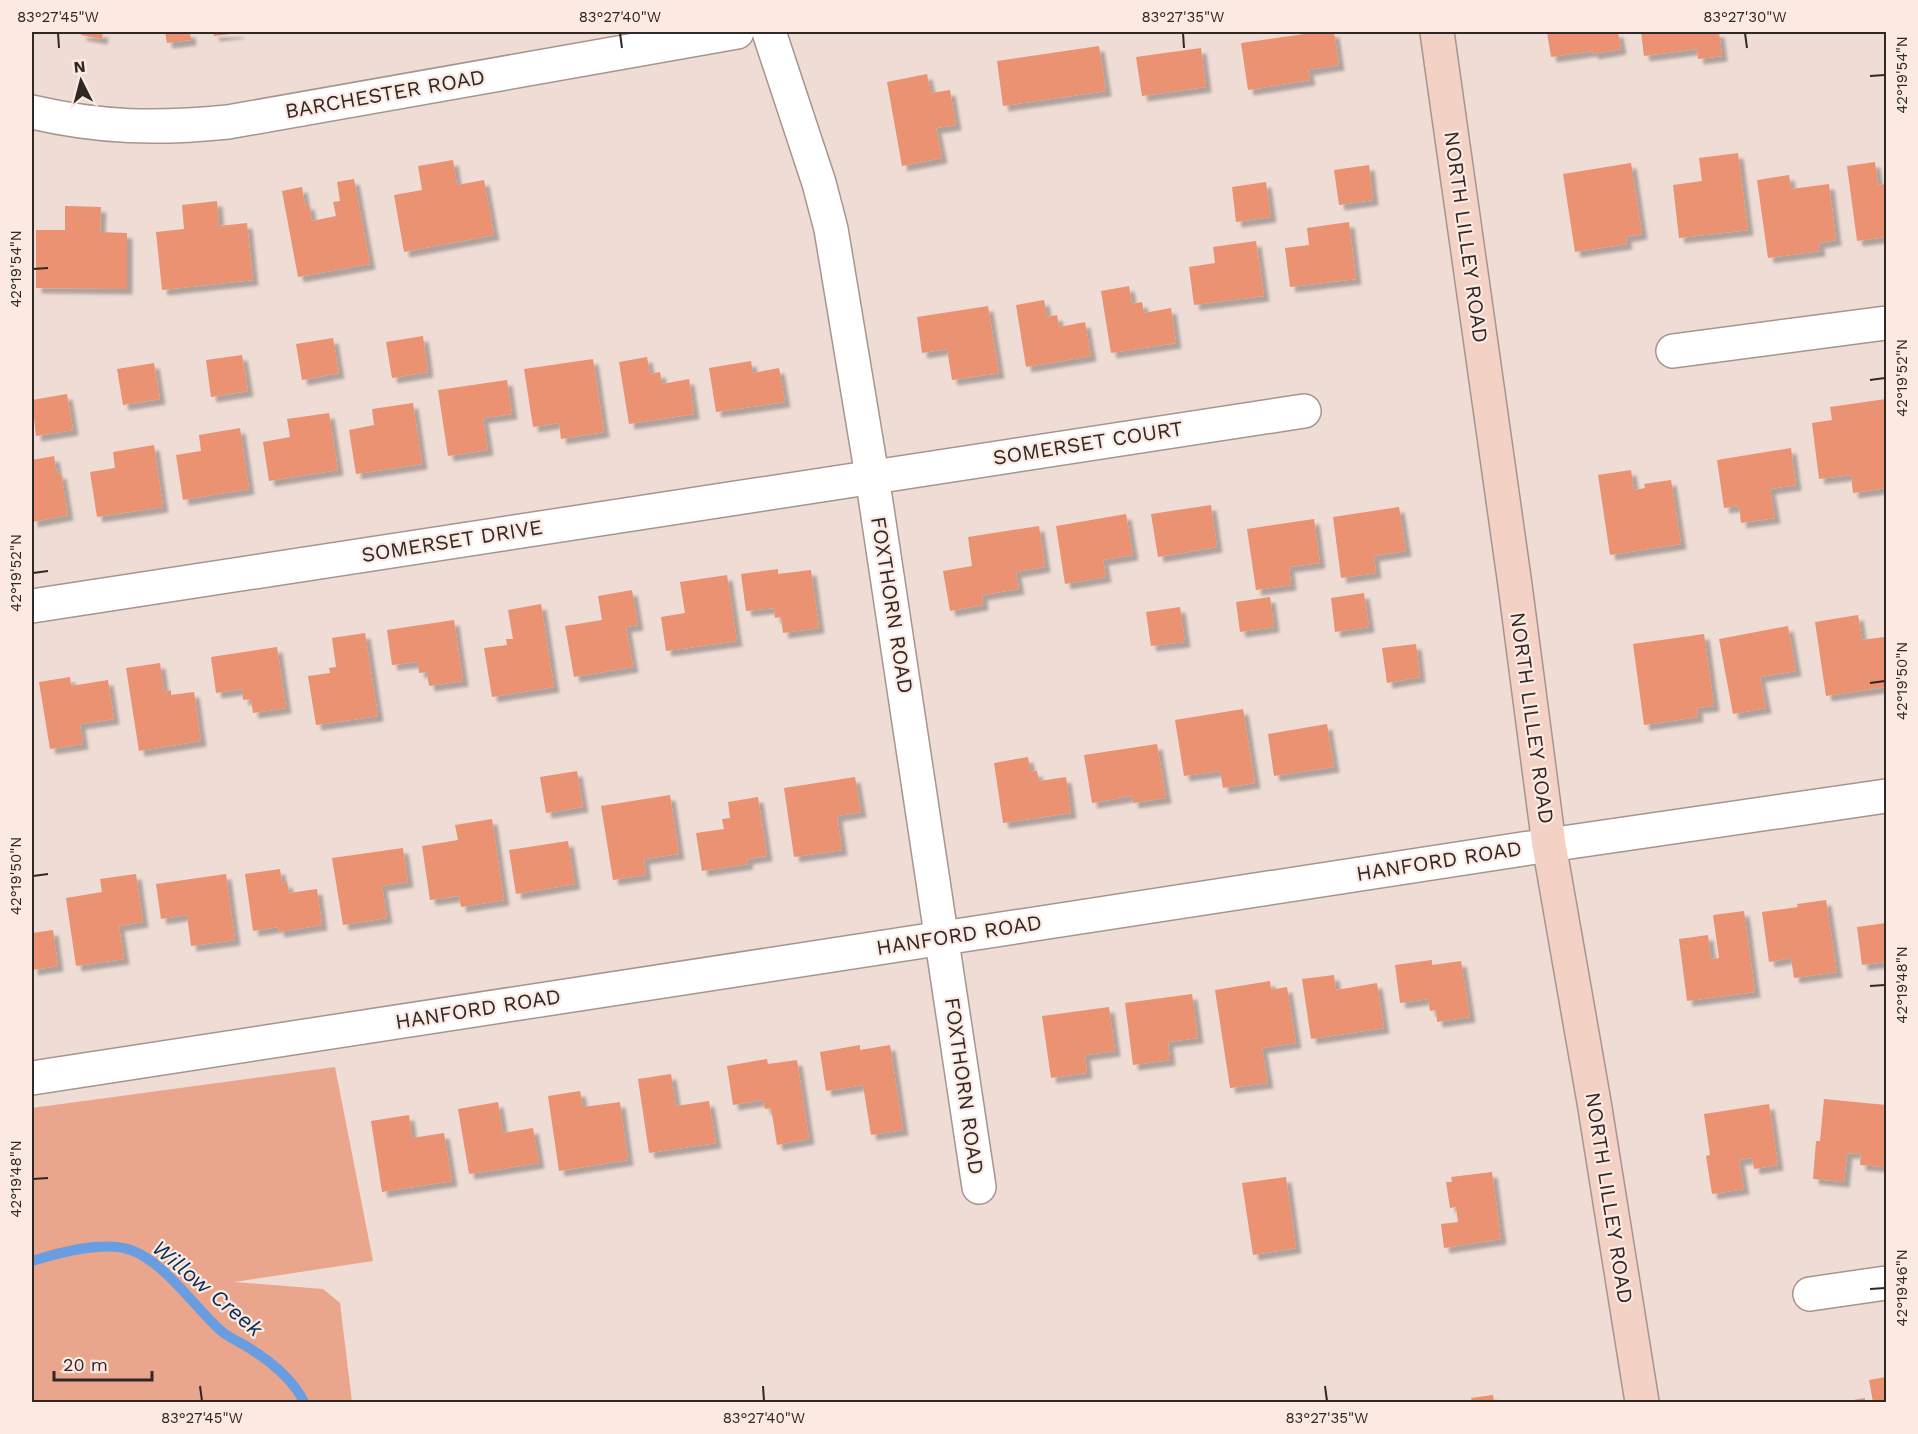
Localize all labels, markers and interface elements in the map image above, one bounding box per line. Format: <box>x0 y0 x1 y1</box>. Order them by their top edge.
text: 83°27'45"W <box>17 8 99 26</box>
text: 83°27'40"W <box>579 8 661 26</box>
text: 83°27'35"W <box>1142 8 1224 26</box>
text: 83°27'30"W <box>1703 8 1787 26</box>
text: 42°19'54"N <box>1893 36 1911 114</box>
north arrow <box>51 51 111 111</box>
text: N <box>73 57 86 77</box>
street label: BARCHESTER ROAD <box>283 64 487 123</box>
street label: NORTH LILLEY ROAD <box>1439 129 1494 344</box>
text: 42°19'54"N <box>7 230 25 308</box>
text: 42°19'52"N <box>1893 339 1911 417</box>
street label: SOMERSET COURT <box>991 415 1185 470</box>
street label: SOMERSET DRIVE <box>360 514 544 567</box>
street label: FOXTHORN ROAD <box>866 515 919 695</box>
text: 42°19'52"N <box>7 534 25 612</box>
street label: NORTH LILLEY ROAD <box>1505 610 1560 825</box>
text: 42°19'50"N <box>1893 642 1911 720</box>
street label: HANFORD ROAD <box>1354 835 1524 886</box>
text: 42°19'50"N <box>7 837 25 915</box>
street label: HANFORD ROAD <box>874 909 1044 960</box>
text: 42°19'48"N <box>1893 946 1911 1024</box>
street label: HANFORD ROAD <box>393 983 563 1034</box>
street label: FOXTHORN ROAD <box>940 996 989 1176</box>
street label: NORTH LILLEY ROAD <box>1580 1090 1639 1305</box>
text: 42°19'48"N <box>7 1140 25 1218</box>
water label: Willow Creek <box>147 1235 269 1342</box>
text: 42°19'46"N <box>1893 1249 1911 1327</box>
scale bar <box>54 1344 152 1382</box>
text: 20 m <box>63 1354 108 1375</box>
text: 83°27'45"W <box>161 1409 243 1427</box>
text: 83°27'40"W <box>723 1409 805 1427</box>
text: 83°27'35"W <box>1286 1409 1368 1427</box>

